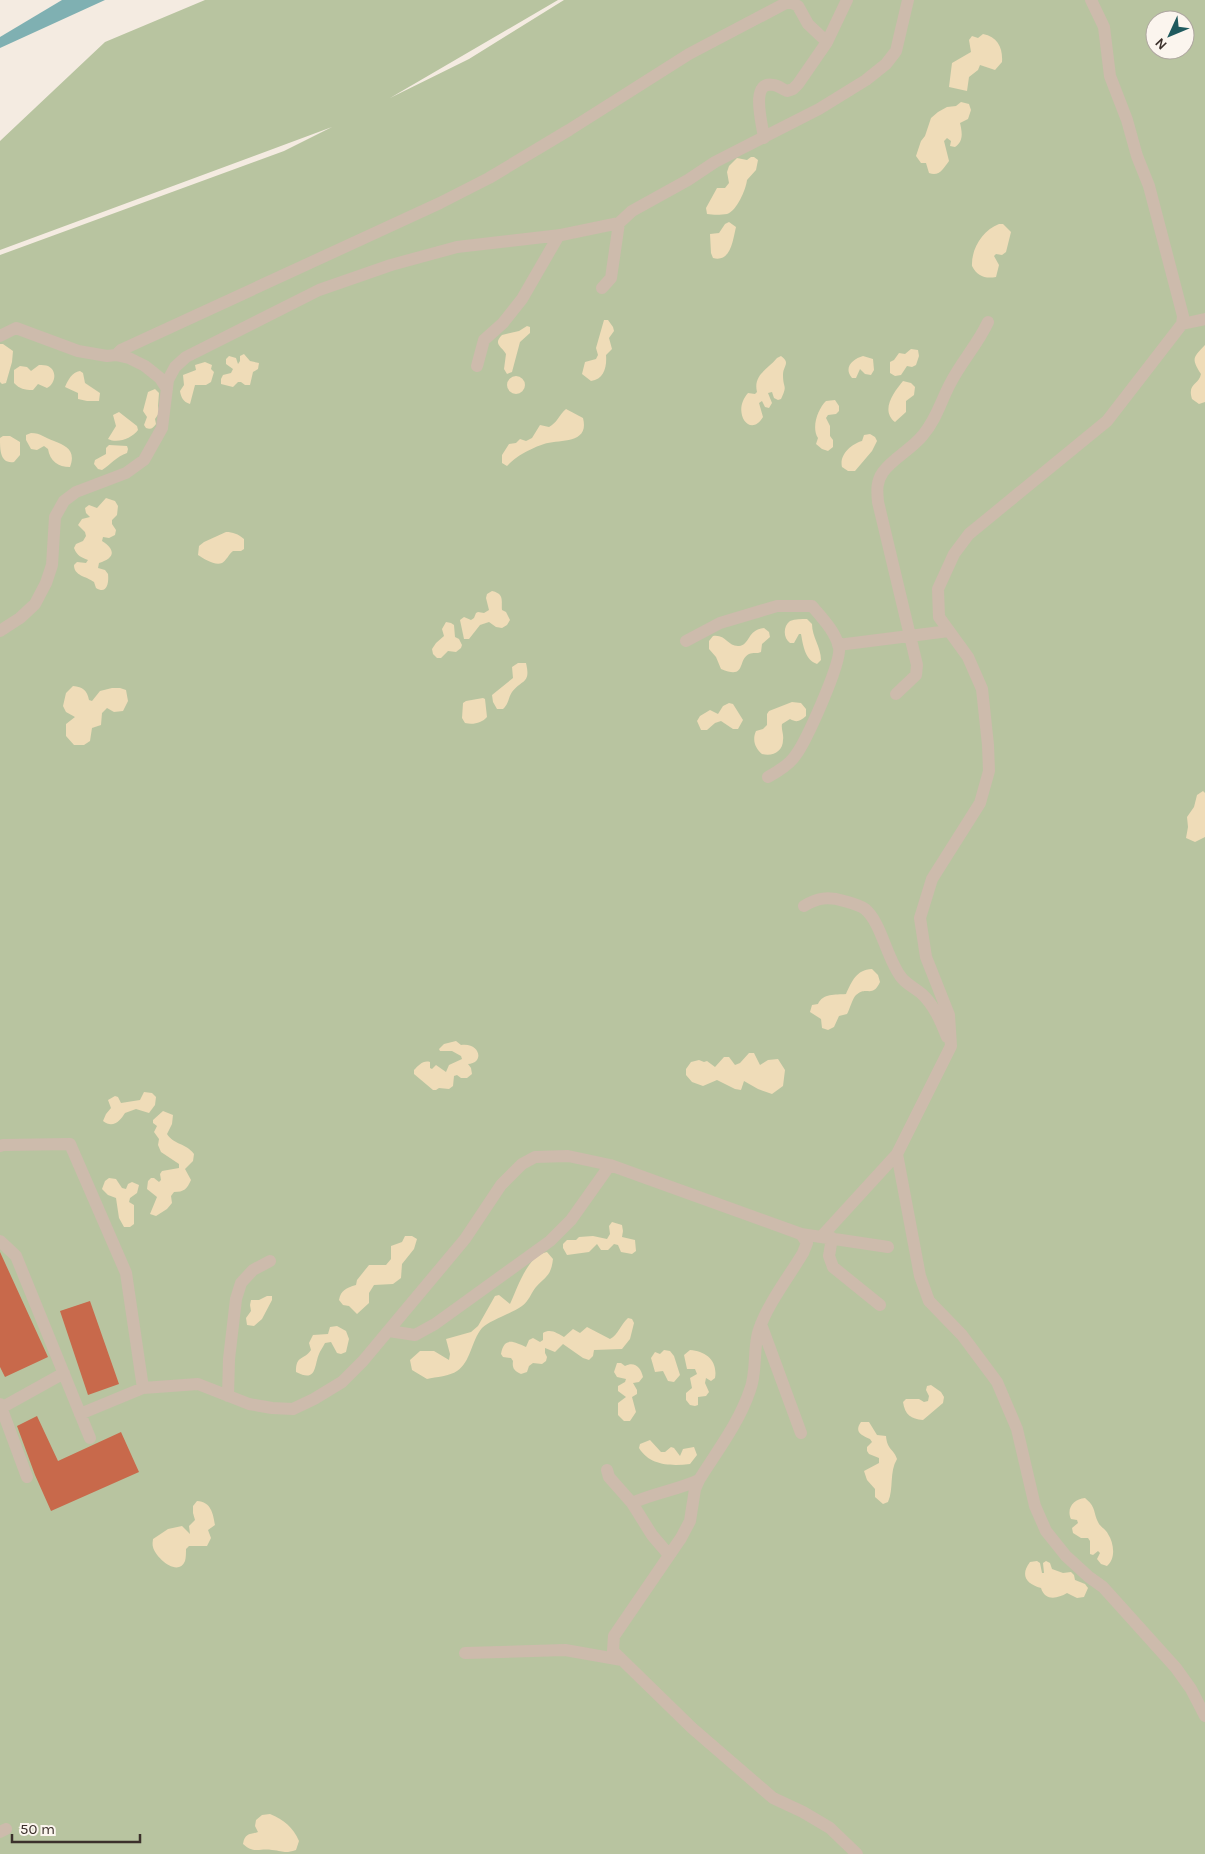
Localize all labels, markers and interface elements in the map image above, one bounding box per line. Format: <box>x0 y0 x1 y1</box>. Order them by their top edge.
north arrow <box>1145 10 1195 60</box>
text: N <box>1151 34 1171 53</box>
scale bar <box>12 1812 140 1844</box>
text: 50 m <box>20 1820 55 1838</box>

